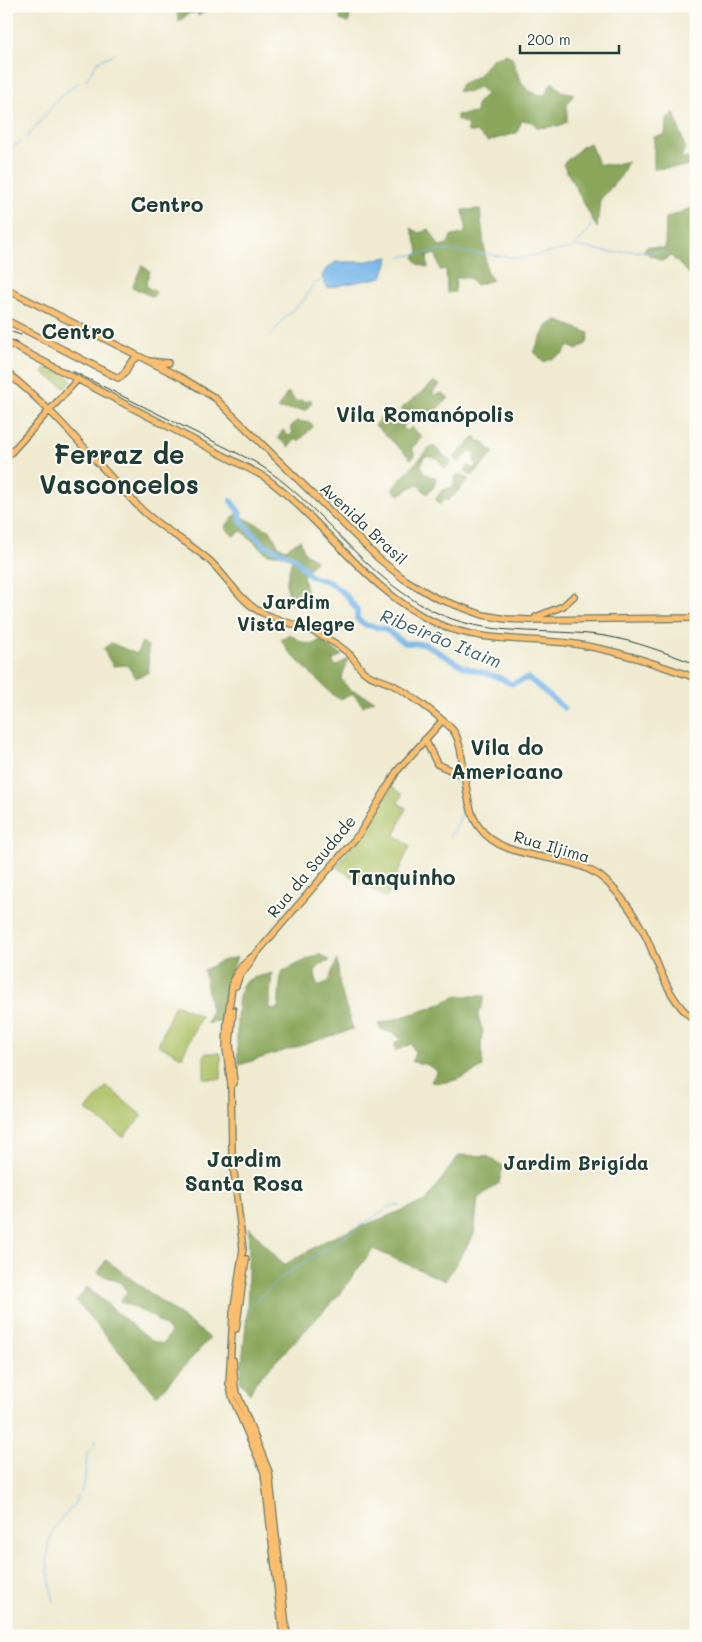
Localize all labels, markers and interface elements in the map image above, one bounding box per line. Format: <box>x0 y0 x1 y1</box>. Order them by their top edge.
scale bar <box>520 22 618 54</box>
text: 200 m <box>527 29 571 49</box>
district label: Centro <box>130 190 204 217</box>
district label: Centro <box>41 317 115 344</box>
district label: Vila Romanópolis <box>336 400 514 427</box>
district label: Ferraz de Vasconcelos <box>39 437 199 501</box>
street label: Avenida Brasil <box>316 477 412 569</box>
district label: Jardim Vista Alegre <box>237 589 355 636</box>
water label: Ribeirão Itaim <box>377 603 505 673</box>
district label: Vila do Americano <box>451 733 563 784</box>
street label: Rua da Saudade <box>262 811 360 921</box>
street label: Rua Iljima <box>512 825 592 867</box>
district label: Tanquinho <box>348 863 456 890</box>
district label: Jardim Santa Rosa <box>185 1145 303 1196</box>
district label: Jardim Brigída <box>503 1150 649 1175</box>

